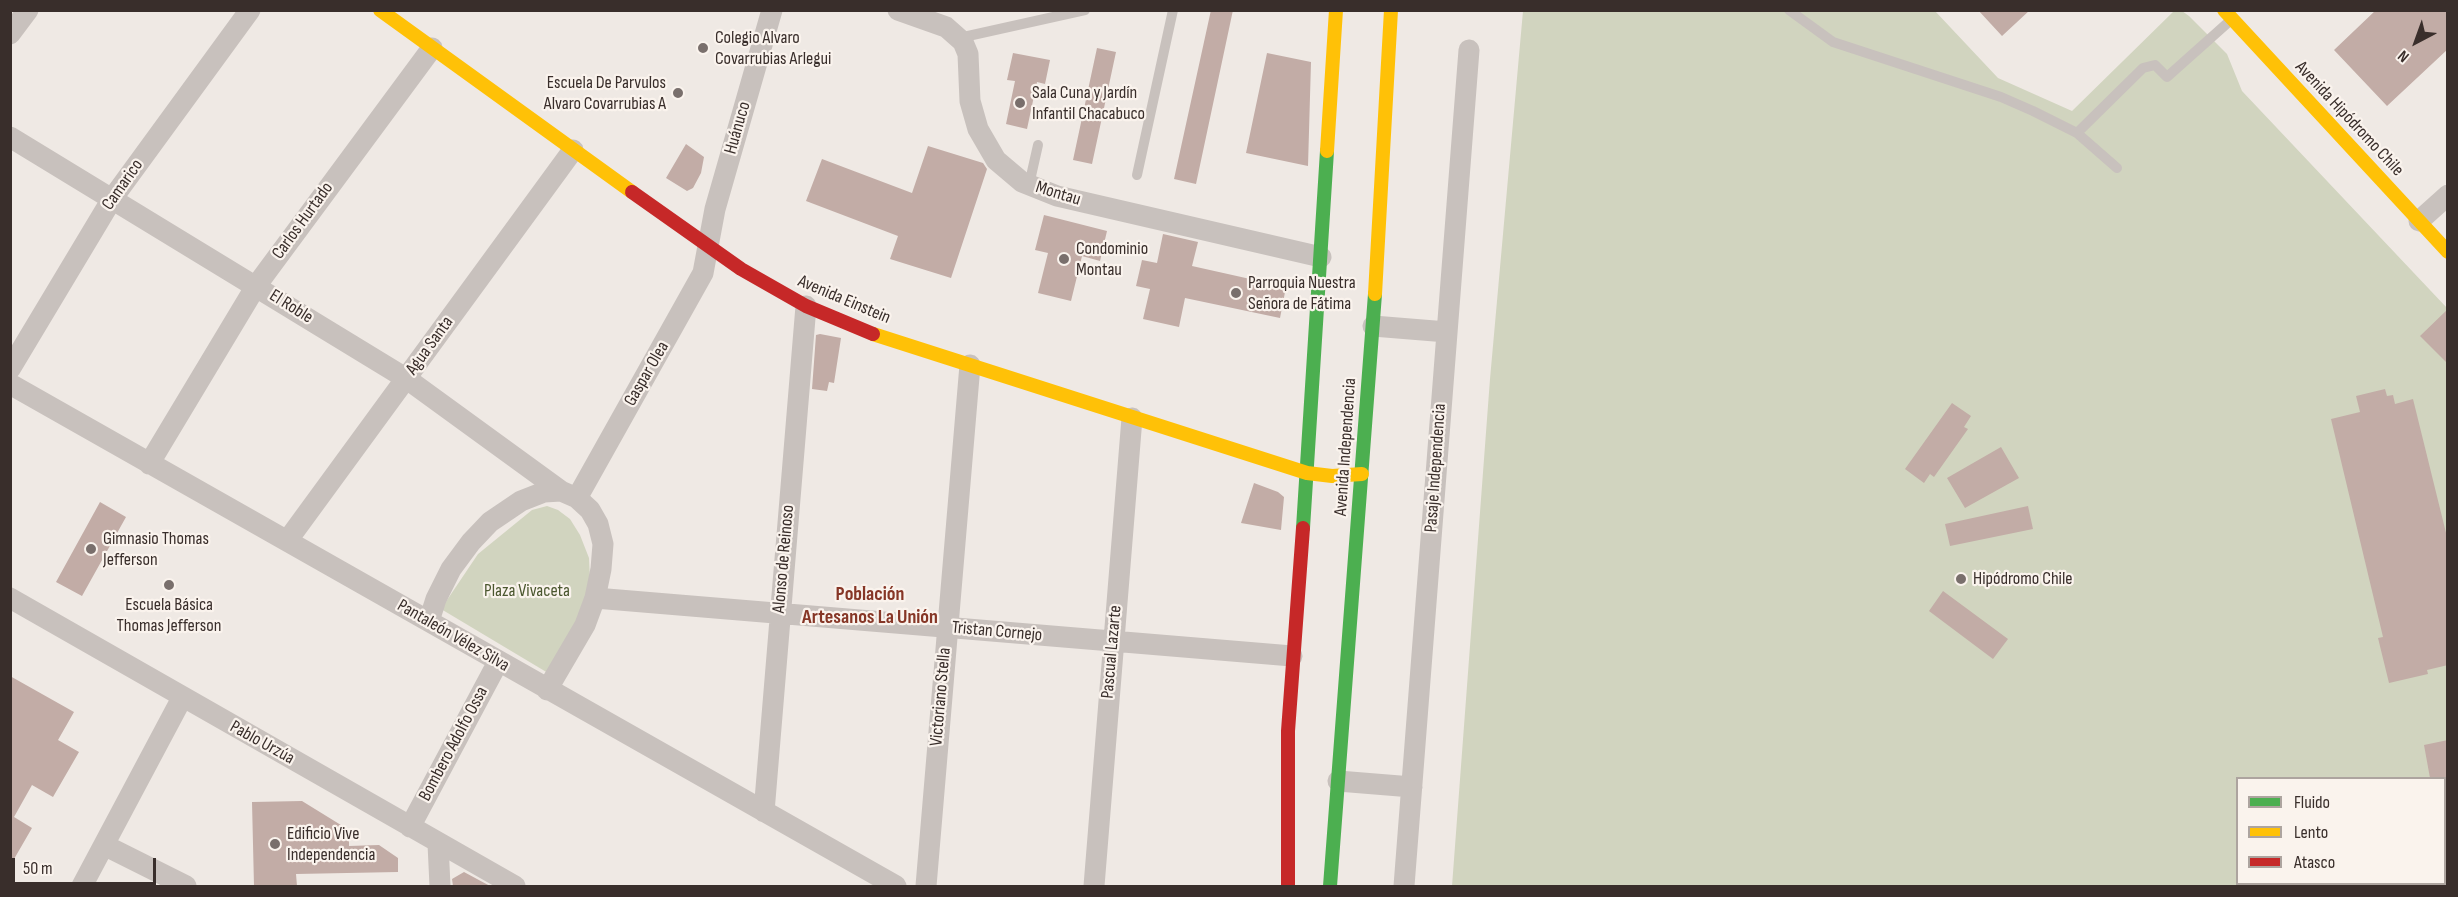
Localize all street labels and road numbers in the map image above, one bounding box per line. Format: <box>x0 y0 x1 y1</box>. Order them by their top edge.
street label: Avenida Hipódromo Chile <box>2290 57 2408 181</box>
street label: Huánuco <box>720 99 756 157</box>
street label: Camarico <box>98 155 148 215</box>
street label: Montau <box>1033 177 1083 211</box>
street label: Carlos Hurtado <box>268 178 338 264</box>
street label: Avenida Einstein <box>794 271 894 329</box>
street label: El Roble <box>265 285 317 329</box>
street label: Agua Santa <box>401 312 459 380</box>
street label: Gaspar Olea <box>620 338 674 410</box>
street label: Avenida Independencia <box>1330 377 1362 517</box>
street label: Pasaje Independencia <box>1421 403 1451 533</box>
street label: Alonso de Reinoso <box>769 504 799 614</box>
street label: Pantaleón Vélez Silva <box>393 595 513 677</box>
street label: Pascual Lazarte <box>1097 604 1127 700</box>
street label: Tristan Cornejo <box>951 617 1043 647</box>
street label: Victoriano Stella <box>926 647 956 747</box>
street label: Bombero Adolfo Ossa <box>415 683 493 805</box>
street label: Pablo Urzúa <box>226 716 298 770</box>

